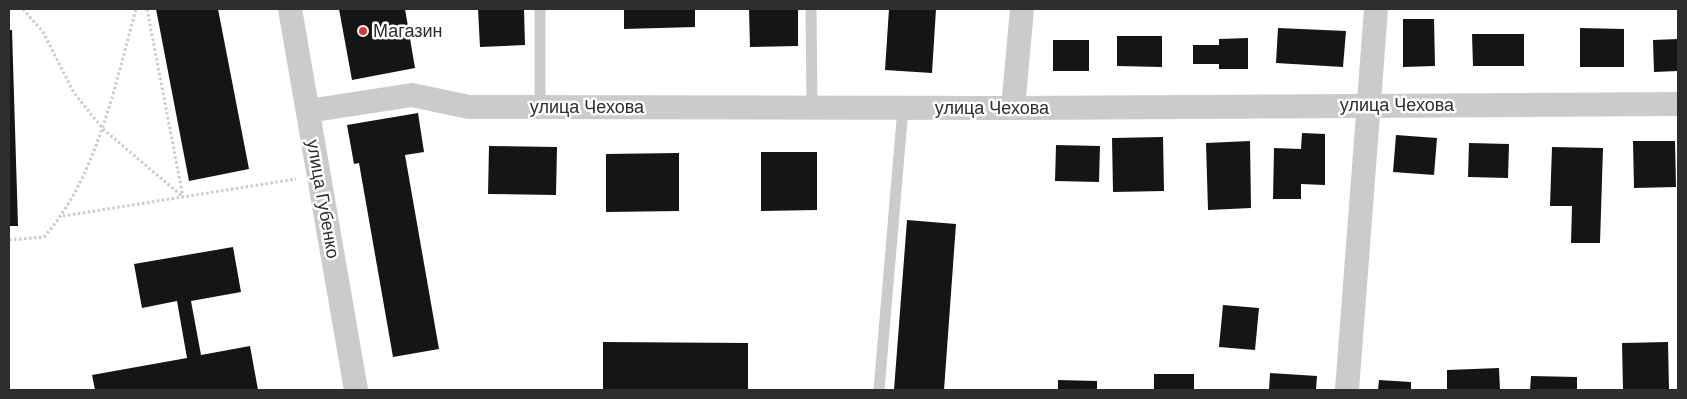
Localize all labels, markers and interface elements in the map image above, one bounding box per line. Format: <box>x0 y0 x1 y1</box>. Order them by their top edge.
place label: Магазин <box>373 21 442 41</box>
marker: Магазин <box>357 25 369 37</box>
street label: улица Чехова <box>1340 95 1455 115</box>
street label: улица Чехова <box>530 97 645 117</box>
street label: улица Чехова <box>935 98 1050 118</box>
street label: улица Губенко <box>303 138 343 260</box>

